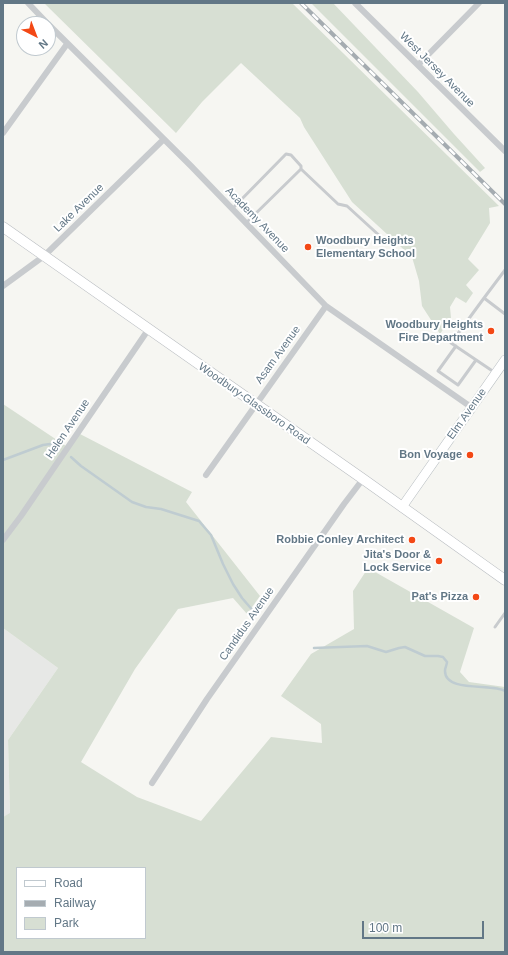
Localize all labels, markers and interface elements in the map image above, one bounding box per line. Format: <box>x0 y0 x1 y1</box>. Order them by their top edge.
north arrow <box>16 16 56 56</box>
street label: West Jersey Avenue <box>397 30 477 110</box>
text: N <box>36 37 50 51</box>
street label: Lake Avenue <box>51 181 107 235</box>
street label: Academy Avenue <box>222 184 292 256</box>
place label: Woodbury Heights Elementary School <box>316 234 415 260</box>
marker: Woodbury Heights Elementary School <box>303 242 313 252</box>
place label: Woodbury Heights Fire Department <box>385 318 483 344</box>
street label: Asam Avenue <box>253 323 303 387</box>
marker: Woodbury Heights Fire Department <box>486 326 496 336</box>
street label: Woodbury-Glassboro Road <box>196 360 312 448</box>
street label: Elm Avenue <box>445 386 489 442</box>
street label: Helen Avenue <box>43 397 93 461</box>
place label: Bon Voyage <box>399 448 462 462</box>
marker: Bon Voyage <box>465 450 475 460</box>
place label: Robbie Conley Architect <box>276 533 404 547</box>
marker: Robbie Conley Architect <box>407 535 417 545</box>
place label: Jita's Door & Lock Service <box>363 548 431 574</box>
marker: Jita's Door & Lock Service <box>434 556 444 566</box>
street label: Candidus Avenue <box>217 585 277 663</box>
place label: Pat's Pizza <box>412 590 468 604</box>
marker: Pat's Pizza <box>471 592 481 602</box>
legend <box>16 867 146 939</box>
text: Road <box>54 876 83 890</box>
text: Railway <box>54 896 96 910</box>
scale bar <box>364 913 486 939</box>
text: Park <box>54 916 79 930</box>
text: 100 m <box>369 921 402 935</box>

